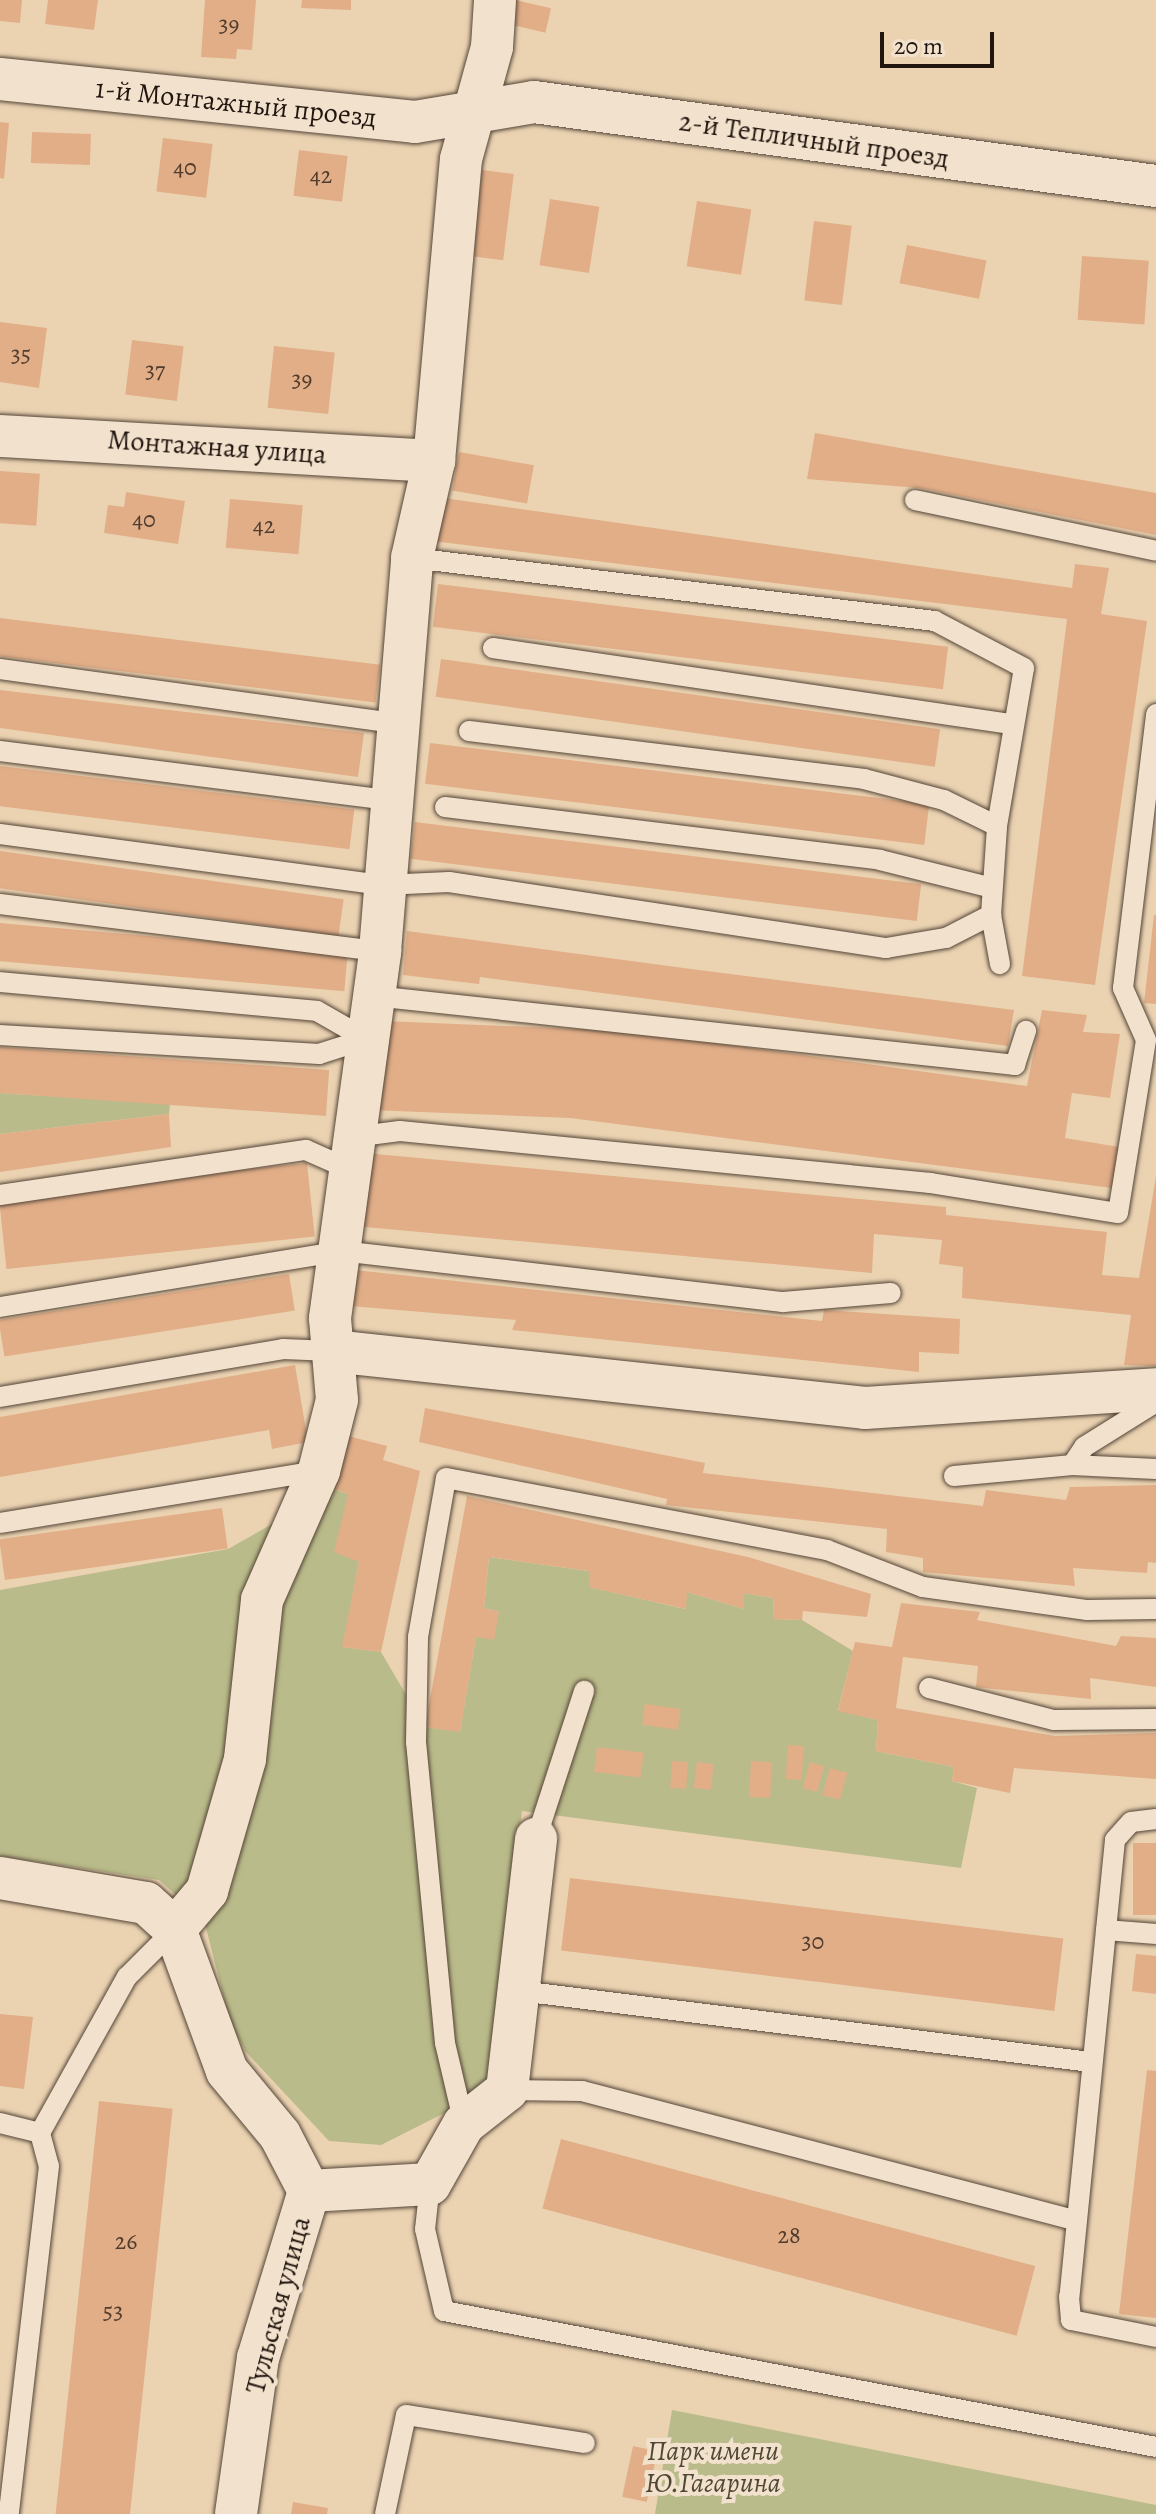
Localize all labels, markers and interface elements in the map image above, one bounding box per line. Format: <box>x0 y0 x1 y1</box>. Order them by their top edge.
house number: 39 <box>219 11 239 39</box>
scale bar <box>884 16 998 66</box>
text: 20 m <box>894 30 943 62</box>
street label: 1-й Монтажный проезд <box>94 72 378 134</box>
street label: 2-й Тепличный проезд <box>677 104 951 176</box>
house number: 40 <box>173 154 197 182</box>
house number: 42 <box>310 162 332 190</box>
house number: 35 <box>11 341 31 369</box>
house number: 37 <box>145 357 165 385</box>
house number: 39 <box>292 366 312 394</box>
street label: Монтажная улица <box>106 423 328 471</box>
house number: 40 <box>132 506 156 534</box>
house number: 42 <box>253 512 275 540</box>
house number: 30 <box>802 1928 824 1956</box>
street label: Тульская улица <box>238 2213 318 2397</box>
house number: 28 <box>777 2222 801 2250</box>
house number: 26 <box>115 2228 137 2256</box>
house number: 53 <box>103 2298 123 2326</box>
park label: Парк имени Ю.Гагарина <box>645 2434 781 2500</box>

